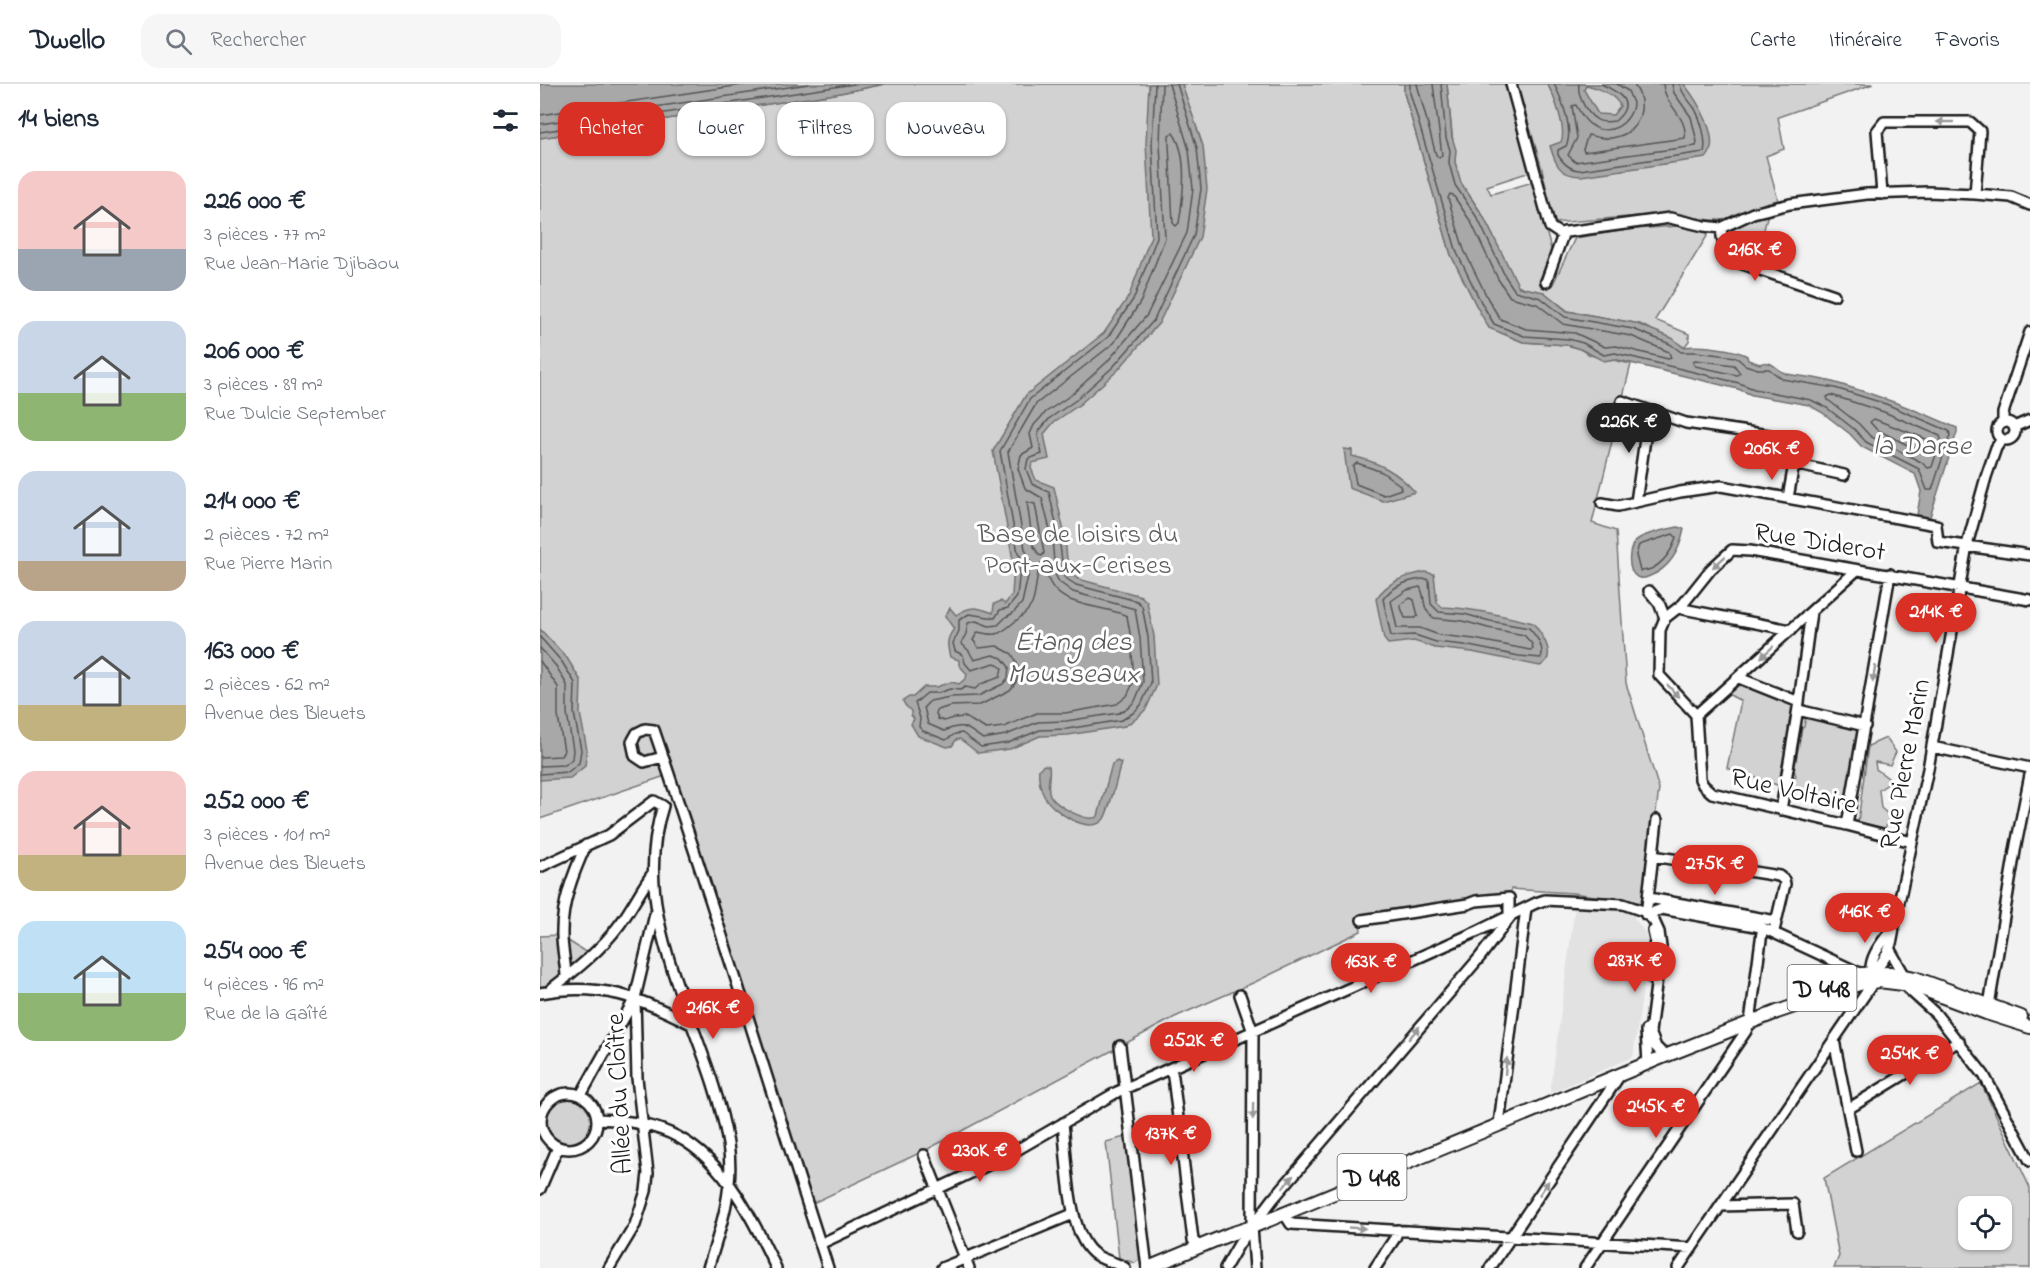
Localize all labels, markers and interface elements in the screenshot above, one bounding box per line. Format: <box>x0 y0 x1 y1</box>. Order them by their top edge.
search box <box>141 14 561 68</box>
text: Dwello <box>30 21 105 62</box>
icon: search <box>162 25 195 58</box>
text: Rechercher <box>210 25 306 57</box>
text: Carte <box>1750 26 1796 56</box>
text: Itinéraire <box>1829 26 1902 56</box>
text: Favoris <box>1935 26 2000 56</box>
text: 14 biens <box>18 101 100 139</box>
chip: Acheter <box>558 102 665 156</box>
chip: Louer <box>677 102 765 156</box>
chip: Filtres <box>777 102 874 156</box>
chip: Nouveau <box>886 102 1006 156</box>
icon: filters <box>489 104 522 137</box>
one-way arrow <box>1936 117 1955 127</box>
text: 226 000 € <box>204 183 306 221</box>
icon: home <box>66 195 138 267</box>
text: 3 pièces · 77 m² <box>204 221 326 250</box>
pin: 216K € <box>1706 231 1804 282</box>
text: 216K € <box>1728 236 1782 265</box>
text: Rue Jean-Marie Djibaou <box>204 250 399 279</box>
text: 206 000 € <box>204 333 304 371</box>
icon: home <box>66 345 138 417</box>
text: 3 pièces · 89 m² <box>204 371 323 400</box>
text: Rue Dulcie September <box>204 400 386 429</box>
pin: 226K € <box>1580 403 1678 454</box>
text: 226K € <box>1600 408 1658 437</box>
water label: la Darse <box>1873 427 1972 468</box>
pin: 206K € <box>1723 430 1821 481</box>
text: 206K € <box>1744 435 1800 464</box>
text: 214 000 € <box>204 483 301 521</box>
icon: home <box>66 495 138 567</box>
street label: Rue Diderot <box>1751 514 1888 573</box>
park label: Base de loisirs du Port-aux-Cerises <box>977 516 1178 586</box>
text: 2 pièces · 72 m² <box>204 521 329 550</box>
text: Rue Pierre Marin <box>204 550 332 579</box>
one-way arrow <box>1712 555 1727 568</box>
pin: 214K € <box>1887 593 1985 644</box>
text: 214K € <box>1909 598 1963 627</box>
water label: Étang des Mousseaux <box>1007 623 1142 696</box>
text: 163 000 € <box>204 633 299 671</box>
icon: home <box>66 645 138 717</box>
one-way arrow <box>1760 645 1775 659</box>
one-way arrow <box>1869 664 1878 683</box>
text: 2 pièces · 62 m² <box>204 671 330 700</box>
street label: Rue Pierre Marin <box>1871 676 1942 853</box>
one-way arrow <box>1666 683 1680 698</box>
text: Avenue des Bleuets <box>204 700 366 729</box>
street label: Rue Voltaire <box>1726 759 1861 826</box>
text: 252 000 € <box>204 783 310 821</box>
icon: home <box>66 795 138 867</box>
text: 3 pièces · 101 m² <box>204 821 331 850</box>
pin: 275K € <box>1666 845 1764 896</box>
text: Avenue des Bleuets <box>204 850 366 879</box>
text: 275K € <box>1686 850 1744 879</box>
pin: 146K € <box>1816 893 1914 944</box>
text: 146K € <box>1839 898 1891 927</box>
text: 254 000 € <box>204 933 307 971</box>
pin: 287K € <box>1586 942 1684 993</box>
pin: 163K € <box>1322 943 1420 994</box>
icon: home <box>66 945 138 1017</box>
text: 287K € <box>1608 947 1662 976</box>
text: 163K € <box>1345 948 1397 977</box>
road number: D 448 <box>1788 965 1856 1011</box>
text: 4 pièces · 96 m² <box>204 971 324 1000</box>
pin: 216K € <box>664 989 762 1040</box>
text: 216K € <box>686 994 740 1023</box>
text: Rue de la Gaîté <box>204 1000 327 1029</box>
street label: Allée du Cloître <box>597 1011 644 1176</box>
pin: 252K € <box>1145 1022 1243 1073</box>
one-way arrow <box>1408 1025 1421 1041</box>
text: 252K € <box>1164 1027 1224 1056</box>
pin: 254K € <box>1861 1035 1959 1086</box>
text: 254K € <box>1881 1040 1939 1069</box>
one-way arrow <box>1501 1056 1511 1075</box>
pin: 245K € <box>1607 1088 1705 1139</box>
text: 245K € <box>1627 1093 1685 1122</box>
one-way arrow <box>1248 1102 1258 1121</box>
pin: 137K € <box>1122 1115 1220 1166</box>
text: 137K € <box>1145 1120 1197 1149</box>
pin: 230K € <box>931 1132 1029 1183</box>
text: 230K € <box>952 1137 1008 1166</box>
road number: D 448 <box>1338 1154 1406 1200</box>
one-way arrow <box>1281 1175 1294 1190</box>
one-way arrow <box>1538 1179 1549 1196</box>
map controls <box>1958 1196 2012 1250</box>
button: locate <box>1958 1196 2012 1250</box>
one-way arrow <box>1348 1223 1367 1232</box>

